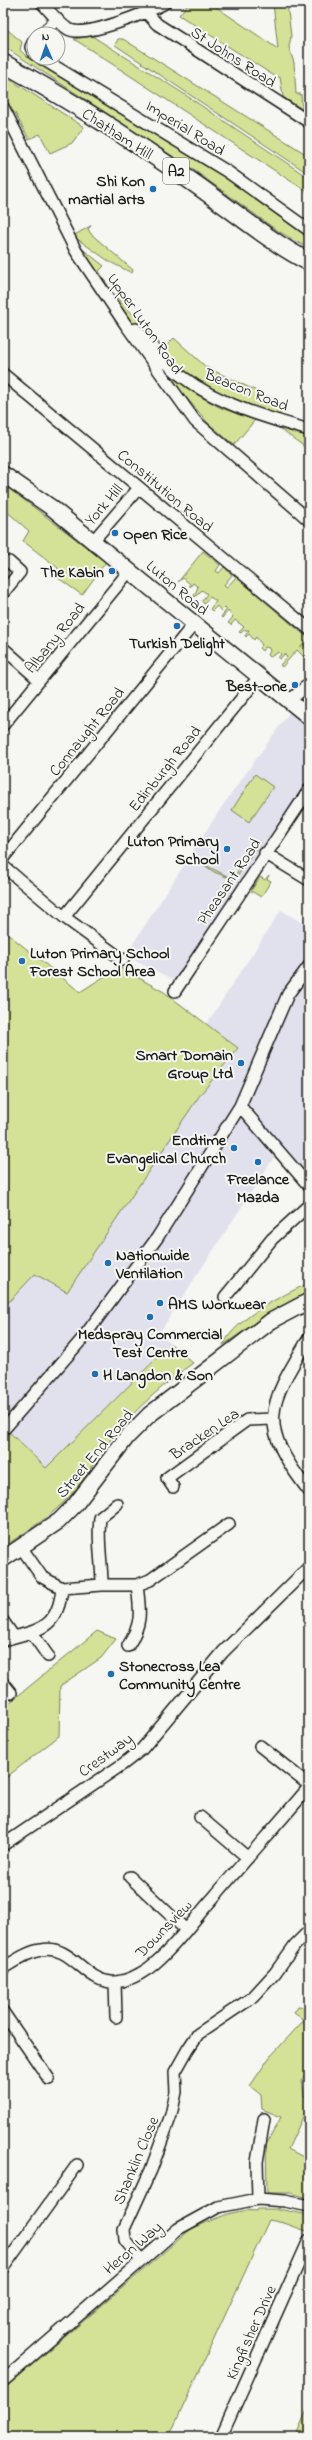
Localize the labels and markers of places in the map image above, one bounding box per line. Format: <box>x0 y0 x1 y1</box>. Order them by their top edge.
place label: Shi Kon martial arts <box>68 170 145 212</box>
marker: Shi Kon martial arts <box>148 184 158 194</box>
place label: Open Rice <box>123 523 188 547</box>
marker: Open Rice <box>110 528 120 538</box>
place label: The Kabin <box>40 561 104 585</box>
marker: The Kabin <box>107 566 117 576</box>
marker: Turkish Delight <box>172 621 182 631</box>
place label: Turkish Delight <box>129 632 226 657</box>
place label: Best-one <box>225 675 288 699</box>
marker: Best-one <box>290 680 300 690</box>
place label: Luton Primary School <box>127 830 219 872</box>
marker: Luton Primary School <box>222 844 232 854</box>
place label: Luton Primary School Forest School Area <box>29 942 170 984</box>
marker: Luton Primary School Forest School Area <box>17 956 27 966</box>
place label: Smart Domain Group Ltd <box>135 1044 233 1086</box>
marker: Smart Domain Group Ltd <box>236 1058 246 1068</box>
place label: Endtime Evangelical Church <box>106 1129 227 1172</box>
marker: Endtime Evangelical Church <box>229 1143 239 1153</box>
marker: Freelance Mazda <box>253 1157 263 1167</box>
place label: Freelance Mazda <box>226 1168 290 1210</box>
place label: Nationwide Ventilation <box>115 1244 190 1286</box>
marker: Nationwide Ventilation <box>103 1258 113 1268</box>
place label: AMS Workwear <box>168 1293 267 1317</box>
marker: AMS Workwear <box>155 1298 165 1308</box>
marker: Medspray Commercial Test Centre <box>145 1312 155 1322</box>
place label: Medspray Commercial Test Centre <box>78 1323 223 1365</box>
place label: H Langdon & Son <box>103 1364 213 1389</box>
marker: H Langdon & Son <box>90 1369 100 1379</box>
place label: Stonecross Lea Community Centre <box>119 1655 241 1698</box>
marker: Stonecross Lea Community Centre <box>106 1669 116 1679</box>

